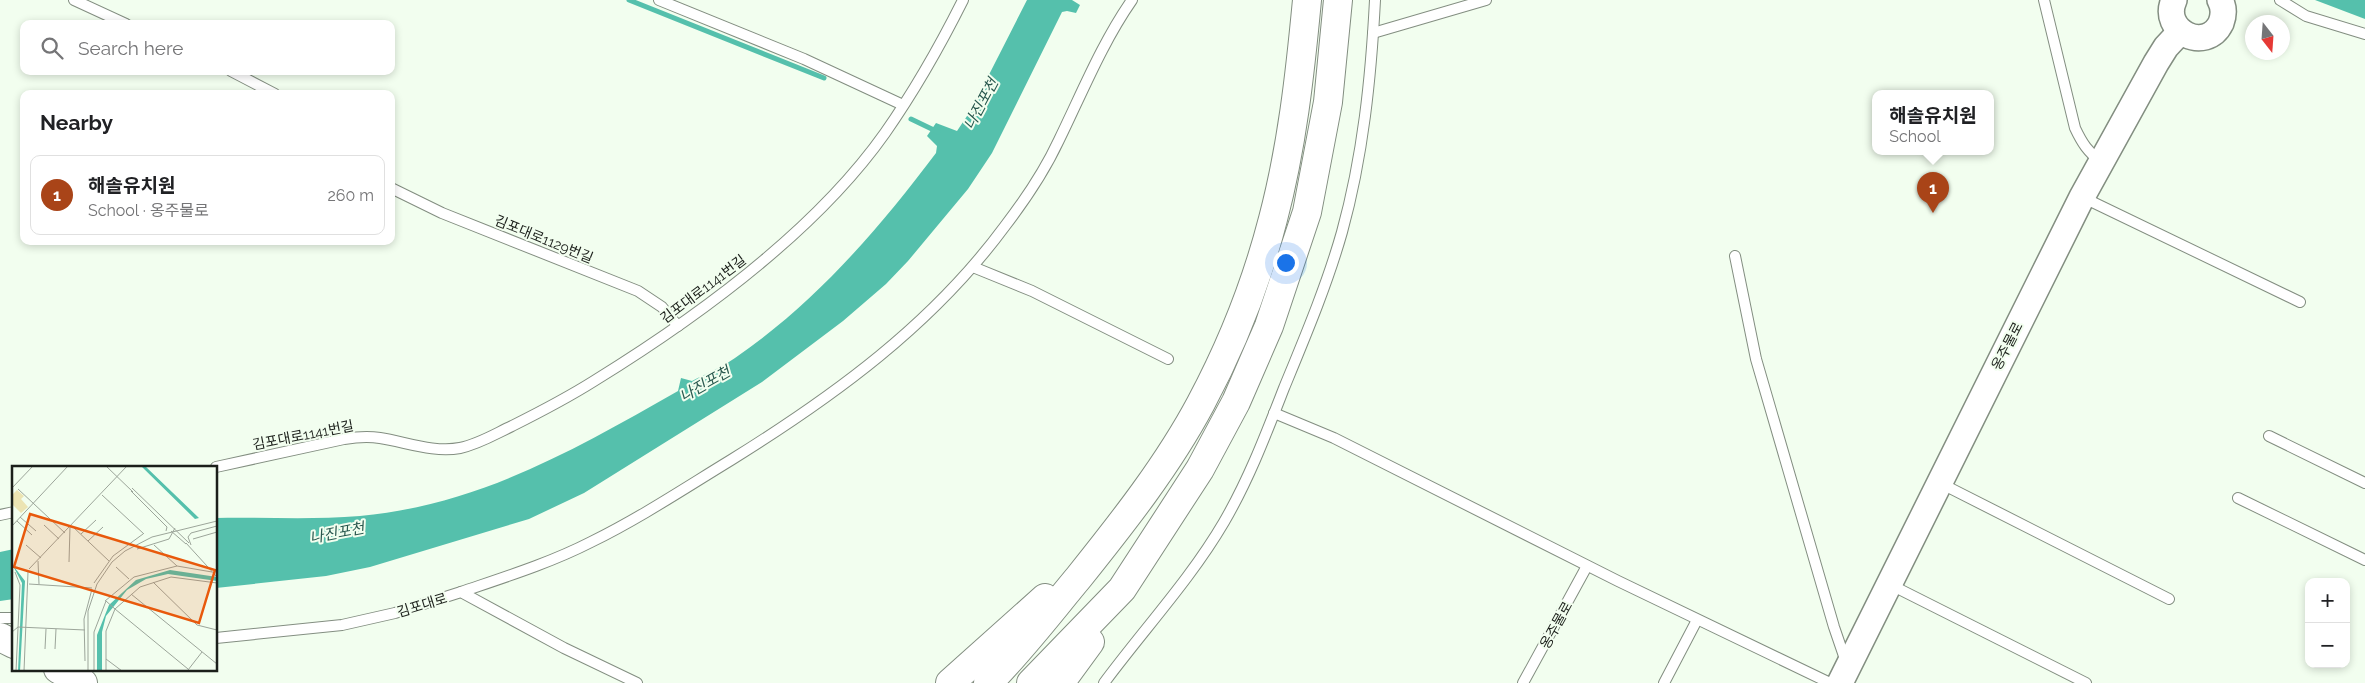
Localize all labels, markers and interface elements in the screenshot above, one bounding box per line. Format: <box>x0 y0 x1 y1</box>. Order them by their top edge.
north arrow <box>2245 15 2290 60</box>
search box <box>20 20 395 75</box>
icon: search <box>38 34 66 62</box>
text: Search here <box>78 37 184 59</box>
water label: 나진포천 <box>960 73 1003 133</box>
popup <box>1872 90 1994 155</box>
text: 해솔유치원 <box>1889 104 1977 126</box>
text: Nearby <box>40 110 113 135</box>
text: School <box>1889 127 1941 146</box>
pin: 1 <box>1917 172 1949 213</box>
text: 해솔유치원 <box>88 174 175 196</box>
text: 1 <box>53 186 61 205</box>
text: 260 m <box>327 186 374 205</box>
text: School · 옹주물로 <box>88 201 209 220</box>
street label: 김포대로1129번길 <box>492 212 596 266</box>
your location <box>1273 250 1299 276</box>
street label: 김포대로1141번길 <box>657 252 749 326</box>
street label: 옹주물로 <box>1988 319 2026 373</box>
water label: 나진포천 <box>677 361 735 406</box>
street label: 김포대로1141번길 <box>251 417 355 453</box>
inset map <box>12 466 218 670</box>
water label: 나진포천 <box>308 518 368 547</box>
map controls <box>2305 578 2350 668</box>
button: + <box>2305 578 2350 623</box>
street label: 김포대로 <box>395 590 449 620</box>
street label: 옹주물로 <box>1537 598 1576 651</box>
button: − <box>2305 623 2350 668</box>

